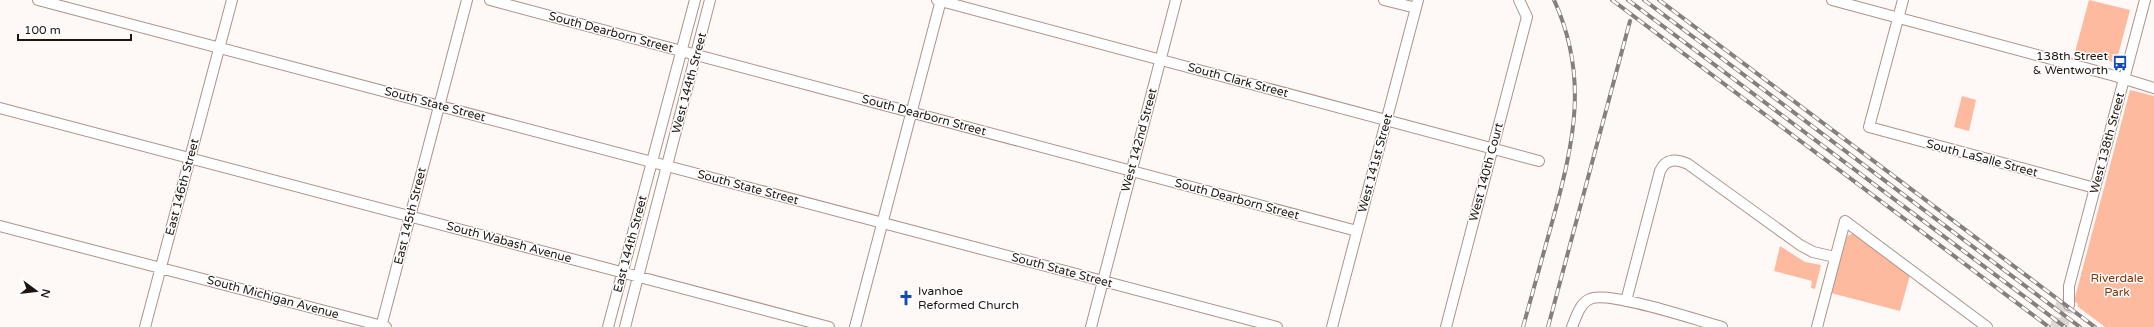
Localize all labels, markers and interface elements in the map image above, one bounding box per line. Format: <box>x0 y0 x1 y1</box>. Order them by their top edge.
street label: South Dearborn Street <box>547 9 675 55</box>
scale bar <box>18 16 131 42</box>
text: 100 m <box>24 23 61 37</box>
street label: West 144th Street <box>669 31 709 135</box>
place label: 138th Street & Wentworth <box>2033 49 2108 77</box>
bus stop icon: 138th Street & Wentworth <box>2111 54 2129 72</box>
street label: South Clark Street <box>1186 60 1290 100</box>
street label: South State Street <box>383 84 487 124</box>
street label: West 142nd Street <box>1118 86 1160 193</box>
street label: West 138th Street <box>2087 91 2127 195</box>
street label: South Dearborn Street <box>860 92 988 138</box>
street label: West 141st Street <box>1355 111 1395 214</box>
street label: West 140th Court <box>1466 121 1506 223</box>
street label: South LaSalle Street <box>1925 136 2040 180</box>
street label: East 146th Street <box>162 137 202 237</box>
street label: East 145th Street <box>391 166 429 266</box>
street label: South State Street <box>696 167 800 207</box>
street label: South Dearborn Street <box>1173 176 1301 222</box>
street label: East 144th Street <box>610 194 650 294</box>
street label: South Wabash Avenue <box>445 219 573 265</box>
street label: South State Street <box>1010 250 1114 290</box>
north arrow <box>16 271 56 311</box>
park label: Riverdale Park <box>2090 271 2144 299</box>
street label: South Michigan Avenue <box>206 273 341 321</box>
place label: Ivanhoe Reformed Church <box>918 284 1019 312</box>
text: N <box>38 288 53 299</box>
church icon: Ivanhoe Reformed Church <box>897 289 915 307</box>

